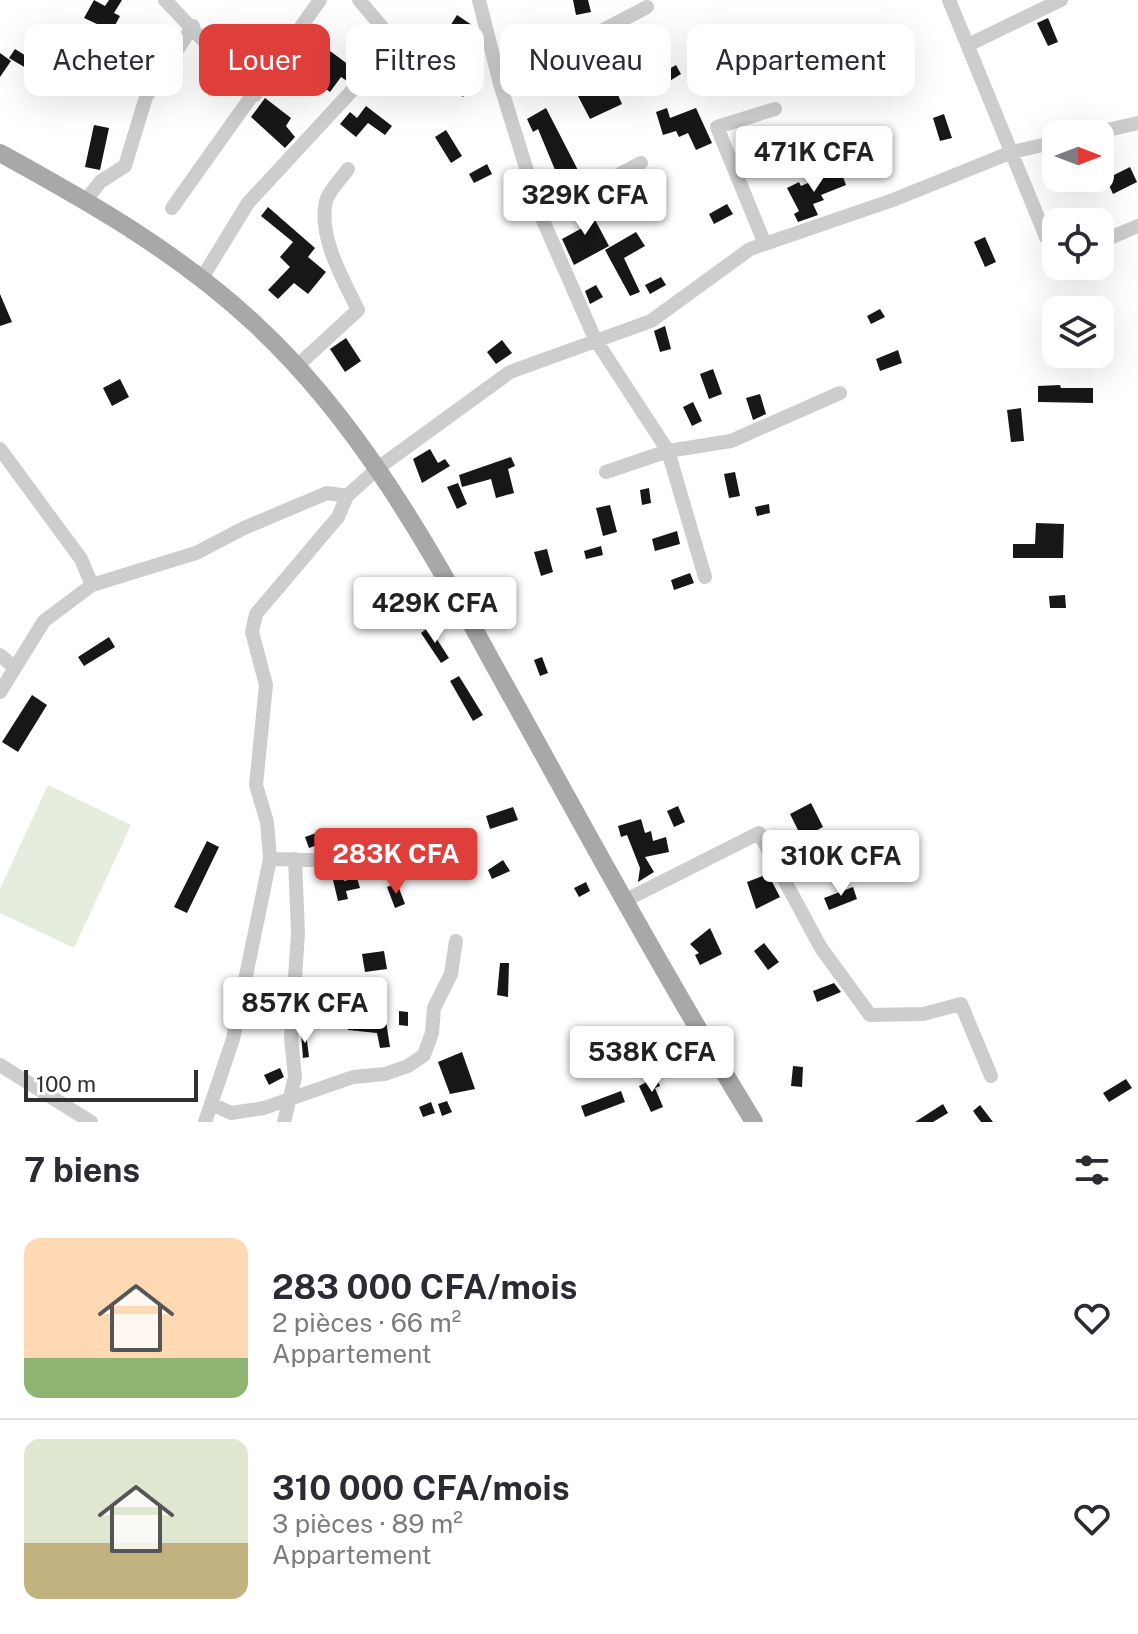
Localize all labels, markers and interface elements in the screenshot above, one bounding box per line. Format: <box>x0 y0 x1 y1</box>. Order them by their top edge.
chip: Acheter <box>24 24 183 96</box>
chip: Louer <box>199 24 330 96</box>
chip: Filtres <box>346 24 484 96</box>
chip: Nouveau <box>500 24 671 96</box>
chip: Appartement <box>687 24 915 96</box>
north arrow <box>1042 120 1114 192</box>
map controls <box>1042 120 1114 368</box>
pin: 471K CFA <box>731 126 897 194</box>
text: 471K CFA <box>754 136 874 167</box>
pin: 329K CFA <box>502 169 668 237</box>
text: 329K CFA <box>521 179 649 210</box>
button: locate <box>1042 208 1114 280</box>
button: layers <box>1042 296 1114 368</box>
pin: 429K CFA <box>352 577 518 645</box>
text: 429K CFA <box>372 587 498 618</box>
pin: 283K CFA <box>313 828 479 896</box>
pin: 310K CFA <box>758 830 924 898</box>
text: 283K CFA <box>332 838 460 869</box>
text: 310K CFA <box>780 840 902 871</box>
pin: 857K CFA <box>222 977 388 1045</box>
text: 857K CFA <box>241 987 369 1018</box>
pin: 538K CFA <box>569 1026 735 1094</box>
text: 538K CFA <box>588 1036 716 1067</box>
scale bar <box>24 1066 198 1102</box>
text: 100 m <box>36 1071 96 1097</box>
icon: filters <box>1070 1148 1114 1192</box>
text: 7 biens <box>24 1150 140 1190</box>
text: 283 000 CFA/mois <box>272 1267 577 1307</box>
icon: home <box>88 1270 184 1366</box>
icon: heart <box>1070 1296 1114 1340</box>
text: 2 pièces · 66 m² <box>272 1307 461 1338</box>
text: Appartement <box>272 1338 432 1369</box>
text: 310 000 CFA/mois <box>272 1468 570 1508</box>
icon: home <box>88 1471 184 1567</box>
icon: heart <box>1070 1497 1114 1541</box>
text: 3 pièces · 89 m² <box>272 1508 463 1539</box>
text: Appartement <box>272 1539 432 1570</box>

